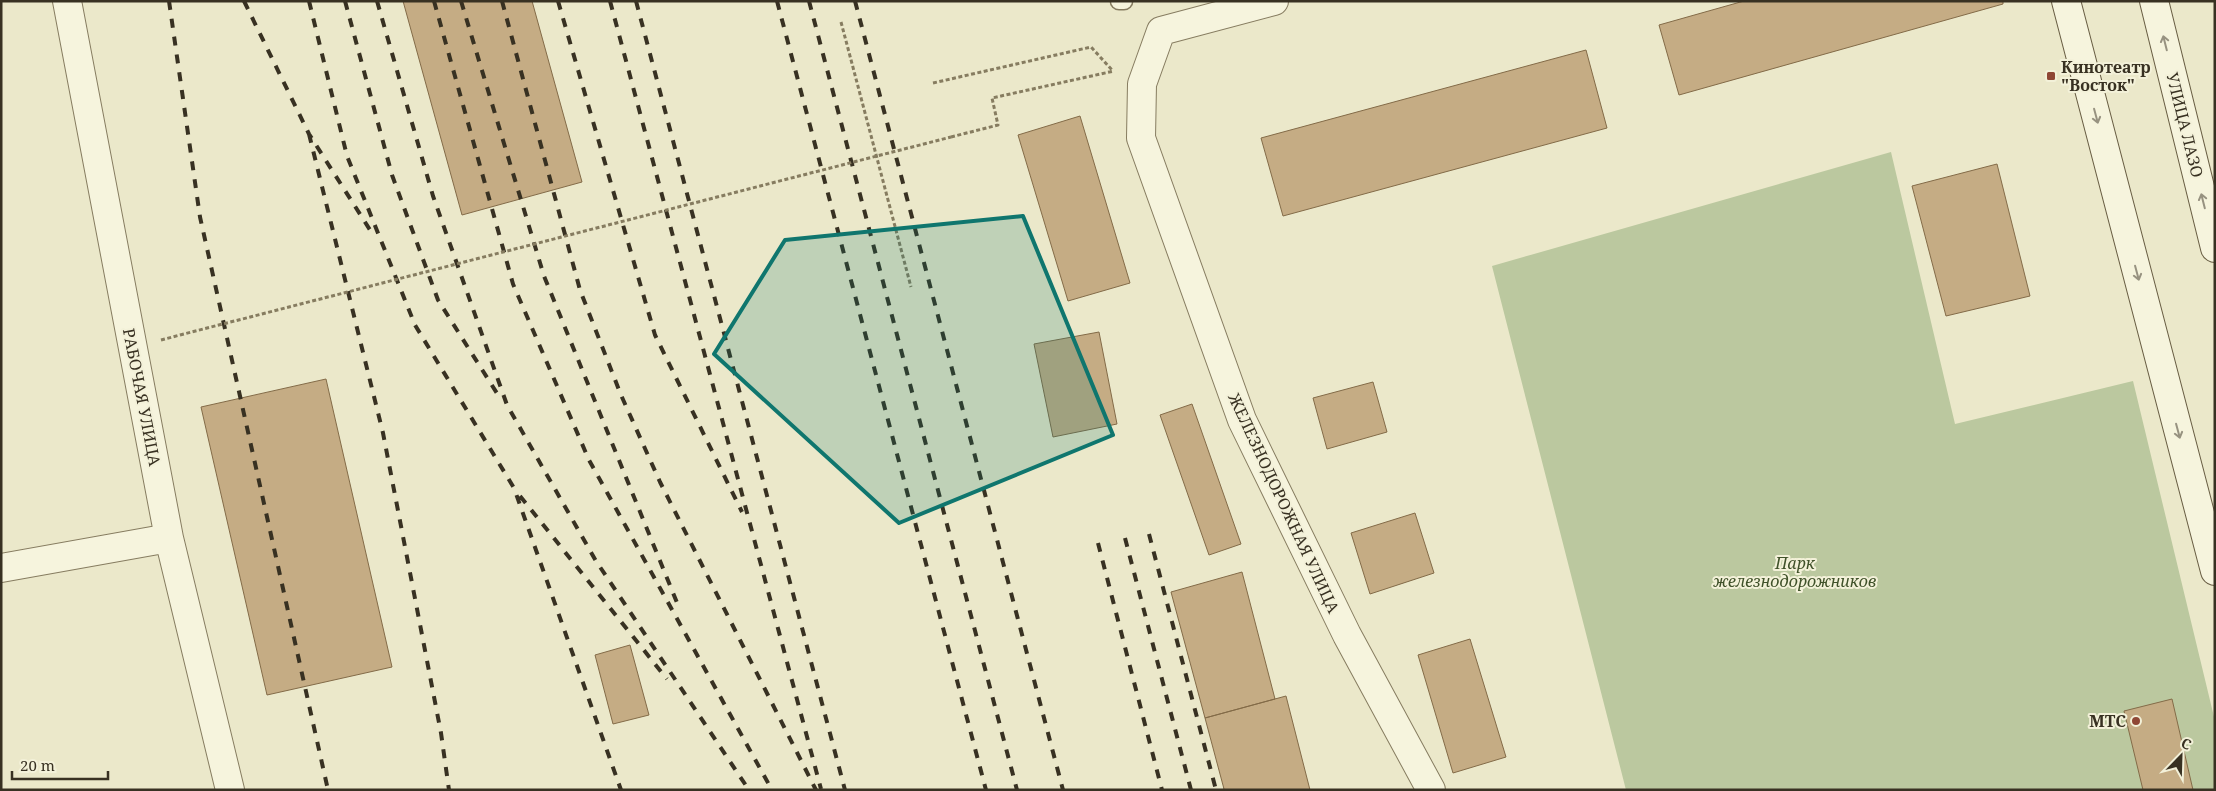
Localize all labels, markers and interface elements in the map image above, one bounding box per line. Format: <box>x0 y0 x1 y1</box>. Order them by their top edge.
one-way arrow <box>2160 36 2169 52</box>
place label: Кинотеатр "Восток" <box>2061 56 2151 96</box>
marker: Кинотеатр "Восток" <box>2045 70 2057 82</box>
street label: УЛИЦА ЛАЗО <box>2161 70 2209 180</box>
one-way arrow <box>2092 108 2101 124</box>
one-way arrow <box>2198 193 2207 209</box>
one-way arrow <box>2133 265 2142 281</box>
street label: РАБОЧАЯ УЛИЦА <box>118 326 166 468</box>
street label: ЖЕЛЕЗНОДОРОЖНАЯ УЛИЦА <box>1223 389 1345 617</box>
one-way arrow <box>2173 422 2183 438</box>
park label: Парк железнодорожников <box>1713 552 1876 592</box>
place label: МТС <box>2089 710 2126 732</box>
marker: МТС <box>2130 715 2142 727</box>
north arrow <box>2156 731 2206 781</box>
text: С <box>2178 733 2194 754</box>
scale bar <box>12 748 109 780</box>
text: 20 m <box>20 755 55 775</box>

